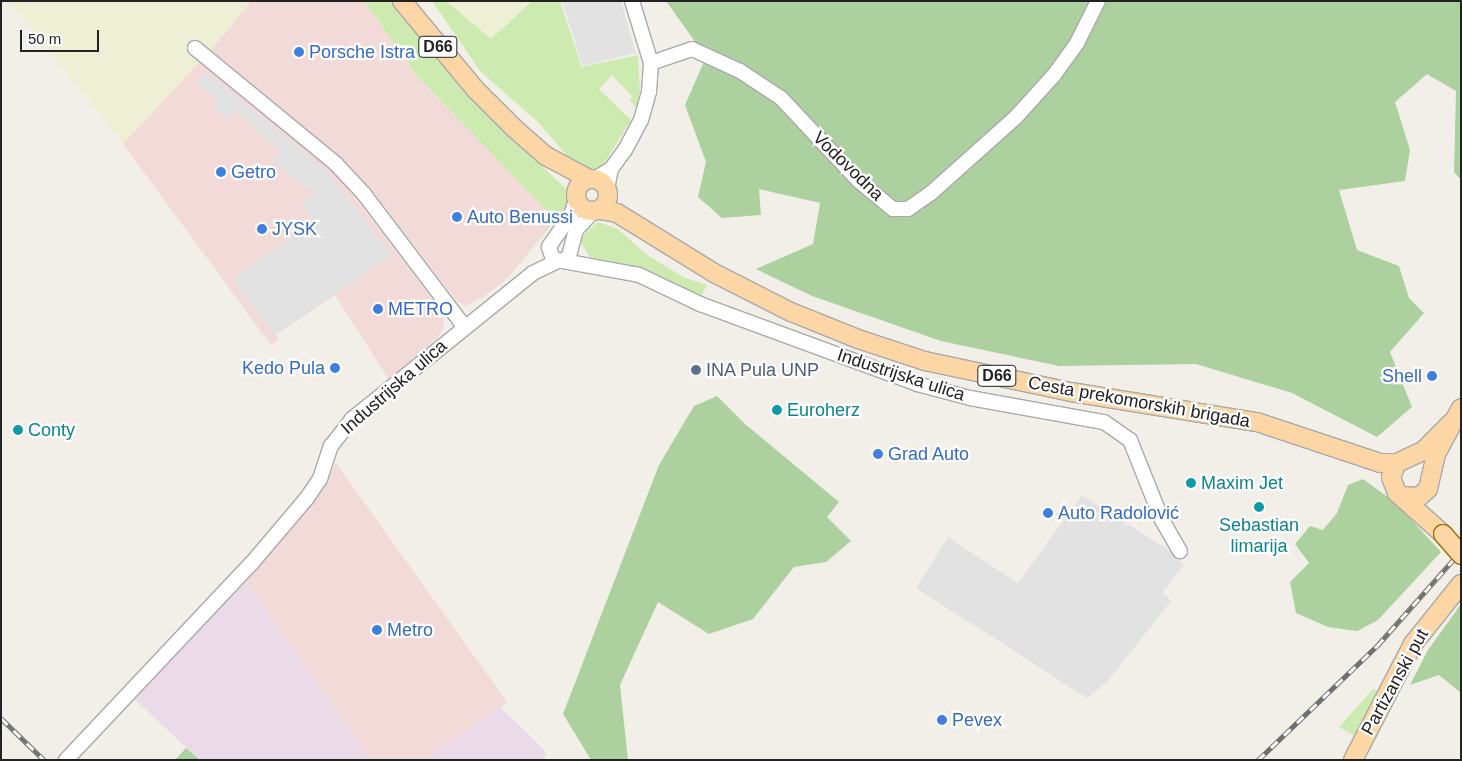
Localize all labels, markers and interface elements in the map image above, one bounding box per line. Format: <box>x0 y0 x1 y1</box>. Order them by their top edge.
scale bar <box>22 20 101 52</box>
text: 50 m <box>28 30 61 47</box>
road number: D66 <box>418 34 458 61</box>
place label: Porsche Istra <box>309 41 415 63</box>
marker: Porsche Istra <box>293 46 305 58</box>
street label: Vodovodna <box>808 127 888 205</box>
place label: Getro <box>231 161 276 183</box>
marker: Getro <box>215 166 227 178</box>
place label: Auto Benussi <box>467 206 573 228</box>
marker: Auto Benussi <box>451 211 463 223</box>
place label: JYSK <box>272 218 317 240</box>
marker: JYSK <box>256 223 268 235</box>
place label: METRO <box>388 298 453 320</box>
marker: METRO <box>372 303 384 315</box>
street label: Industrijska ulica <box>337 335 451 439</box>
street label: Industrijska ulica <box>834 344 968 406</box>
place label: Kedo Pula <box>242 357 325 379</box>
place label: INA Pula UNP <box>706 359 820 381</box>
marker: Kedo Pula <box>329 362 341 374</box>
road number: D66 <box>977 362 1017 390</box>
marker: INA Pula UNP <box>690 364 702 376</box>
place label: Shell <box>1382 365 1422 387</box>
marker: Shell <box>1426 370 1438 382</box>
street label: Cesta prekomorskih brigada <box>1026 372 1252 432</box>
place label: Euroherz <box>787 399 860 421</box>
marker: Euroherz <box>771 404 783 416</box>
place label: Conty <box>28 419 75 441</box>
marker: Conty <box>12 424 24 436</box>
place label: Grad Auto <box>888 443 970 465</box>
marker: Grad Auto <box>872 448 884 460</box>
place label: Maxim Jet <box>1201 472 1283 494</box>
marker: Maxim Jet <box>1185 477 1197 489</box>
marker: Sebastian limarija <box>1253 501 1265 513</box>
place label: Auto Radolović <box>1058 502 1179 524</box>
marker: Auto Radolović <box>1042 507 1054 519</box>
place label: Sebastian limarija <box>1219 515 1299 558</box>
place label: Metro <box>387 619 433 641</box>
marker: Metro <box>371 624 383 636</box>
street label: Partizanski put <box>1357 625 1433 739</box>
place label: Pevex <box>952 709 1002 731</box>
marker: Pevex <box>936 714 948 726</box>

